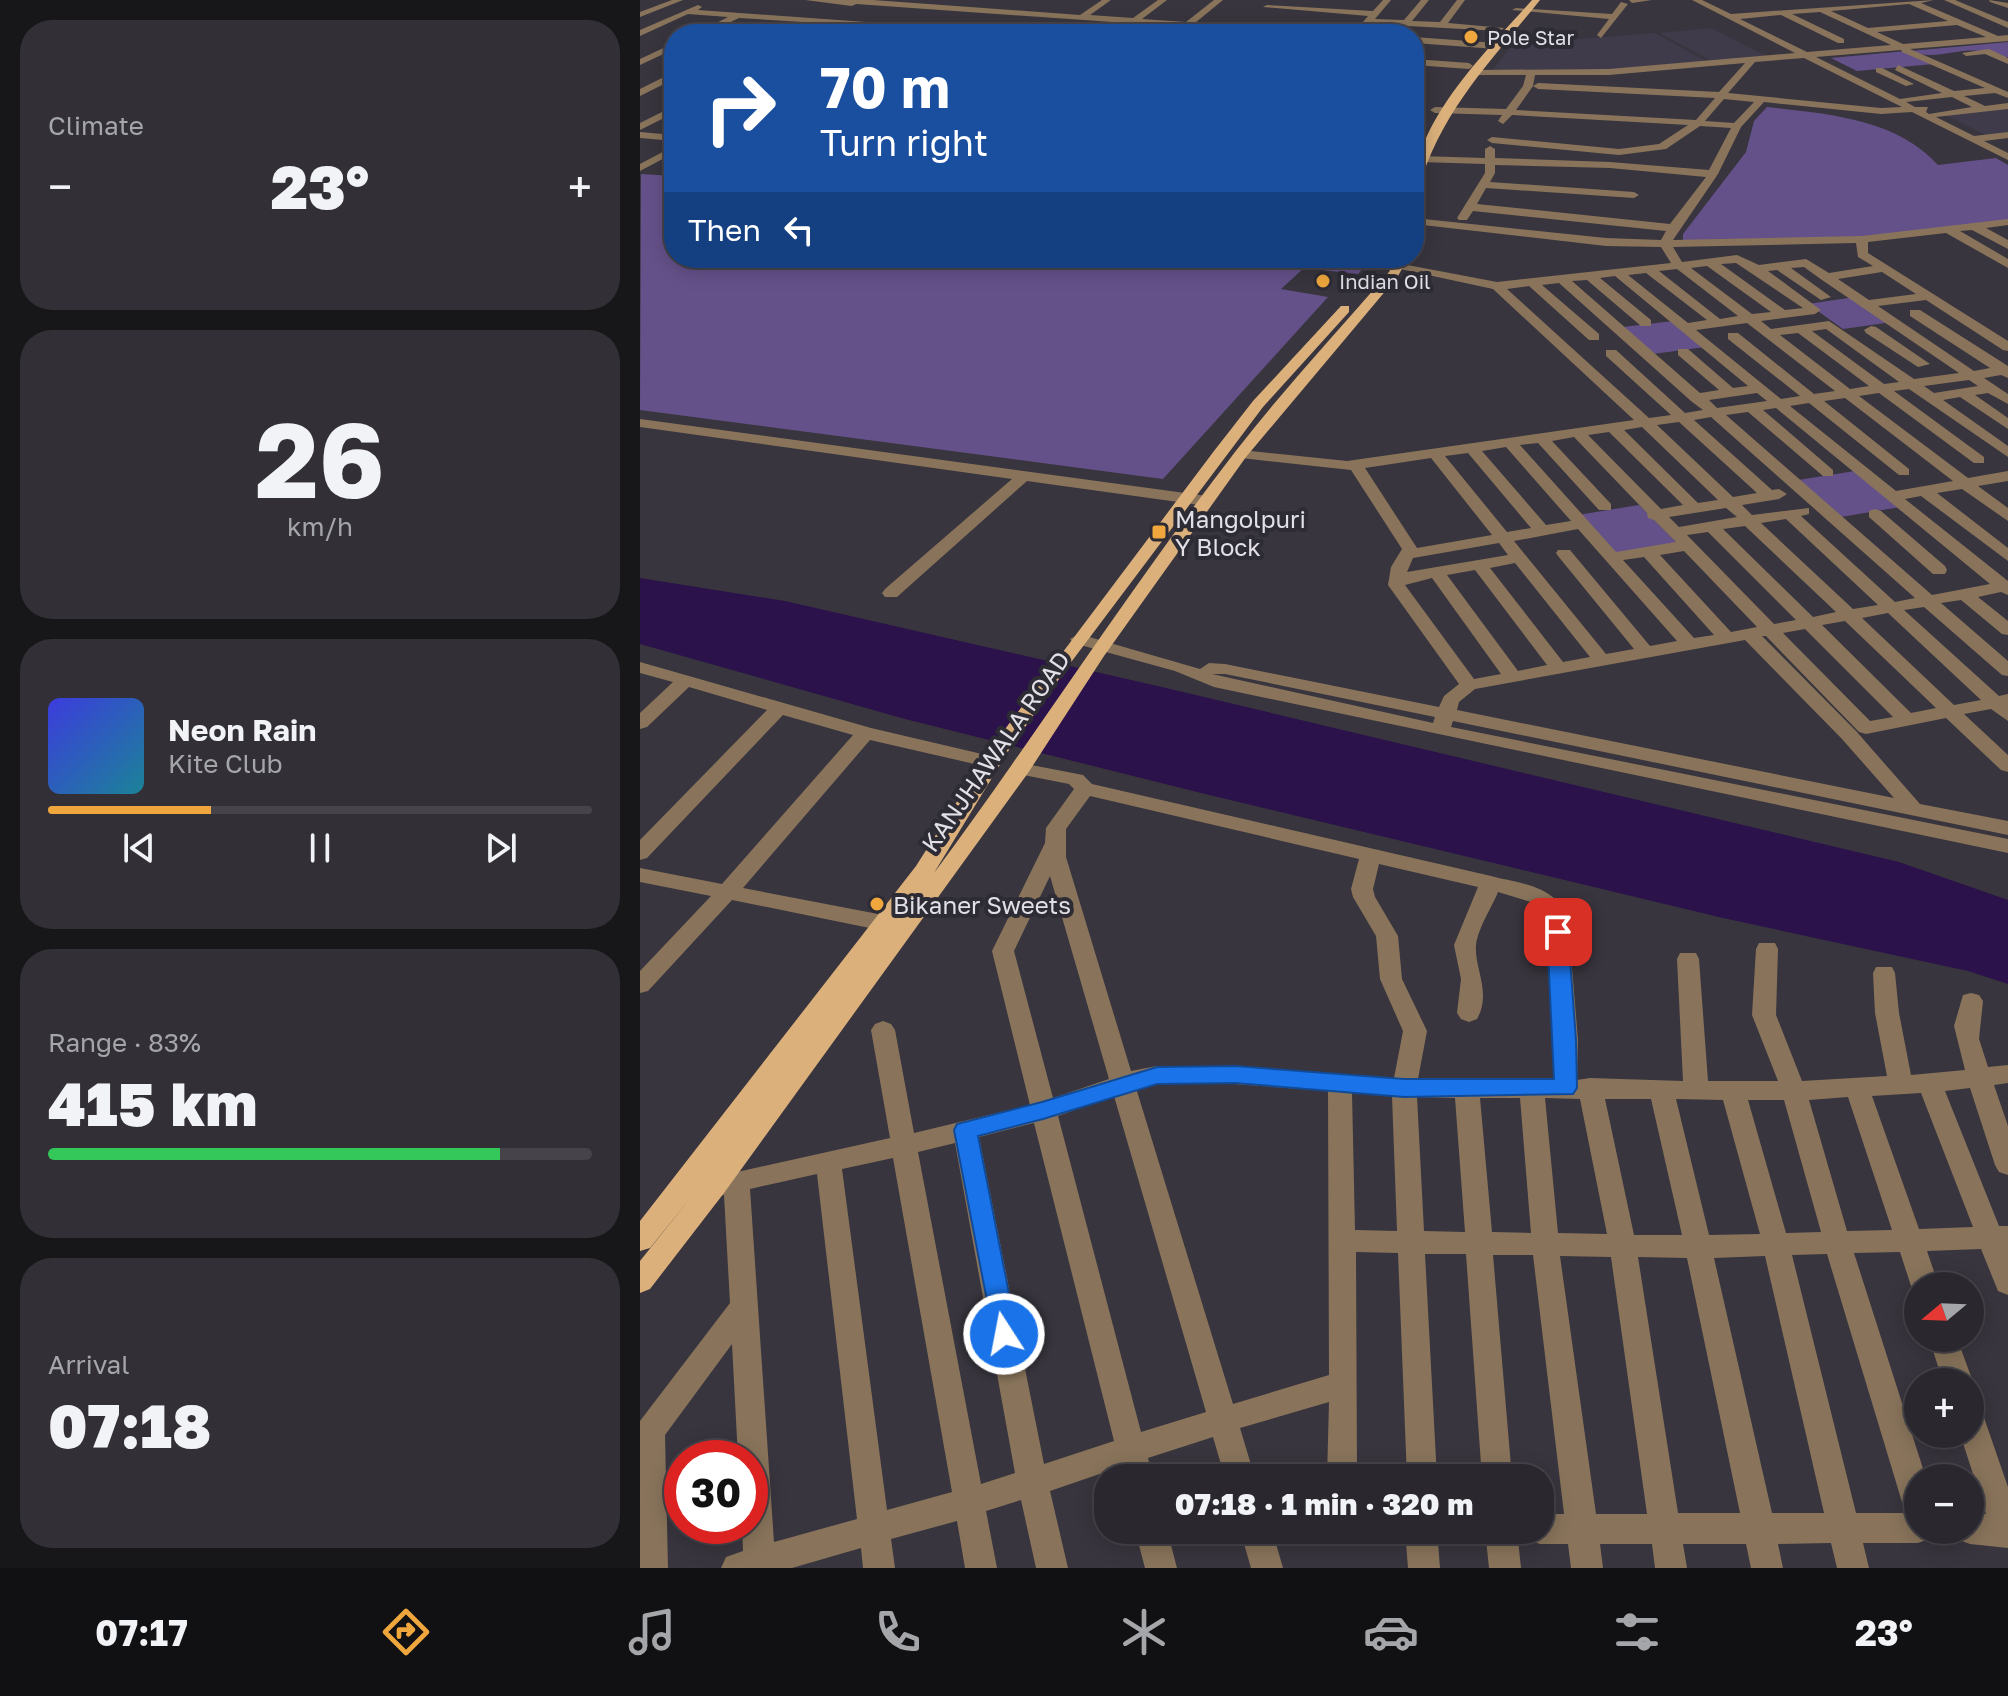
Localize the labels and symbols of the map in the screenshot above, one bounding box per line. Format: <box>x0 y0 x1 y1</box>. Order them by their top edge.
place label: Pole Star <box>1487 25 1574 49</box>
marker: Pole Star <box>1462 28 1480 46</box>
place label: Indian Oil <box>1339 269 1430 293</box>
marker: Indian Oil <box>1314 272 1332 290</box>
place label: Mangolpuri Y Block <box>1175 504 1306 561</box>
marker: Mangolpuri Y Block <box>1150 523 1168 541</box>
street label: KANJHAWALA ROAD <box>915 645 1075 857</box>
place label: Bikaner Sweets <box>893 890 1071 919</box>
marker: Bikaner Sweets <box>868 895 886 913</box>
pin <box>1524 898 1592 966</box>
north arrow <box>1904 1272 1984 1352</box>
position arrow <box>962 1292 1046 1376</box>
speed limit sign: 30 <box>664 1440 768 1544</box>

